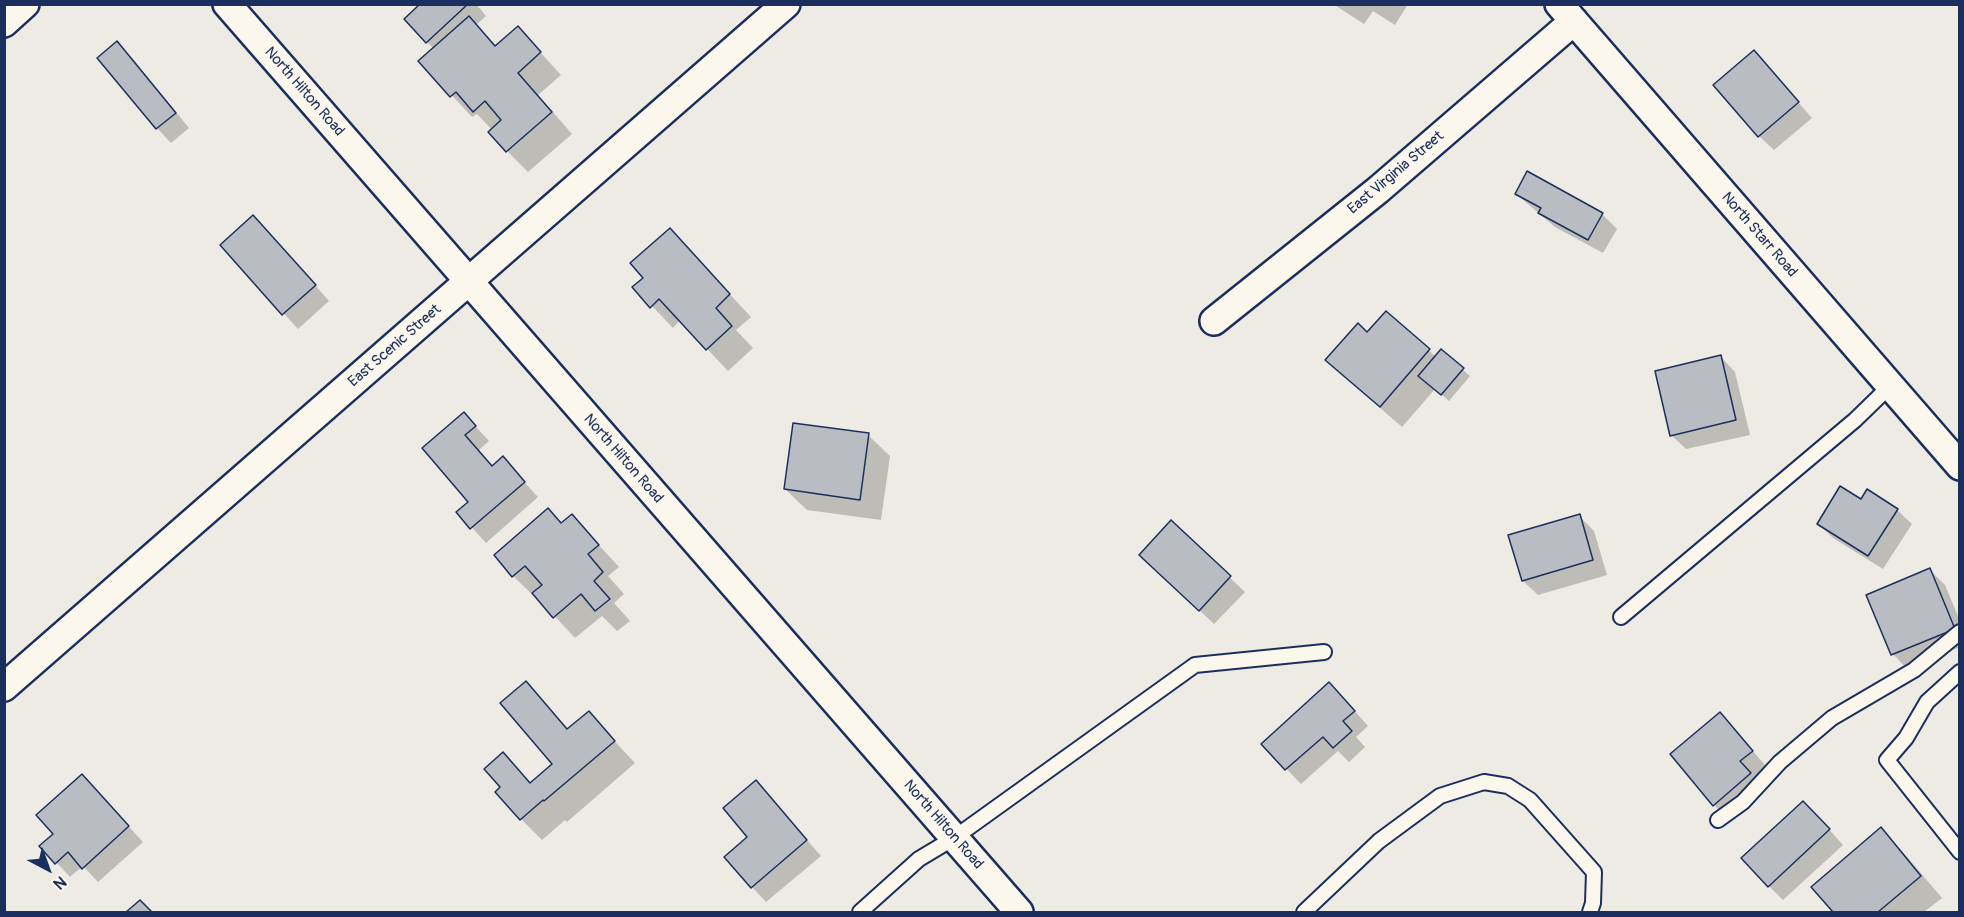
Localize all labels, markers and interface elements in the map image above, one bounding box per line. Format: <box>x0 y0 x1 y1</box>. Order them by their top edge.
street label: North Hilton Road <box>260 44 348 140</box>
street label: East Virginia Street <box>1344 128 1448 218</box>
street label: North Starr Road <box>1717 189 1801 281</box>
street label: East Scenic Street <box>345 301 445 391</box>
street label: North Hilton Road <box>579 411 667 507</box>
street label: North Hilton Road <box>899 777 987 873</box>
north arrow <box>18 839 78 899</box>
text: N <box>49 871 70 894</box>

